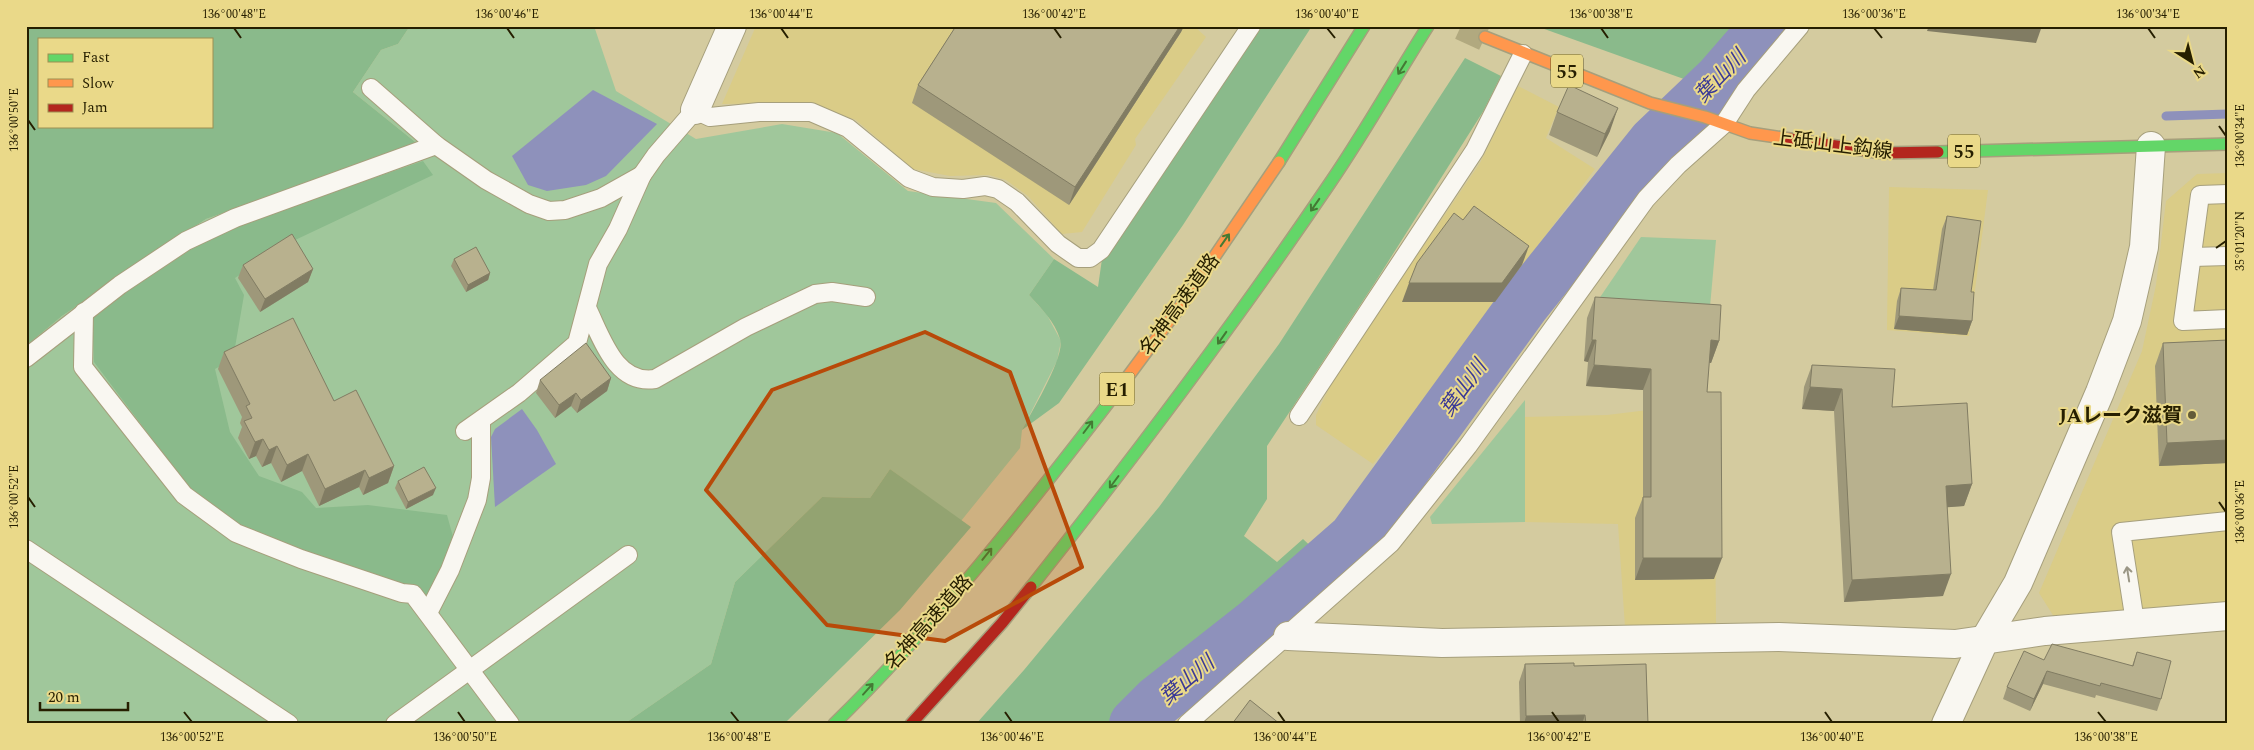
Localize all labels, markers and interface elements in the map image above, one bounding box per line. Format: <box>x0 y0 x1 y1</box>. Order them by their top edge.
text: 136°00'48"E <box>202 5 266 24</box>
text: 136°00'46"E <box>475 5 539 24</box>
text: 136°00'44"E <box>749 5 813 24</box>
text: 136°00'42"E <box>1022 5 1086 24</box>
text: 136°00'40"E <box>1295 5 1359 24</box>
text: 136°00'38"E <box>1569 5 1633 24</box>
text: 136°00'36"E <box>1842 5 1906 24</box>
text: 136°00'34"E <box>2116 5 2180 24</box>
legend <box>38 38 212 128</box>
north arrow <box>2166 38 2216 88</box>
water label: 葉山川 <box>1687 41 1755 110</box>
text: Fast <box>82 46 110 69</box>
road number: 55 <box>1551 54 1583 88</box>
one-way arrow <box>1397 60 1407 74</box>
text: N <box>2189 60 2210 84</box>
text: Slow <box>82 72 114 95</box>
text: 136°00'50"E <box>5 88 24 152</box>
text: Jam <box>82 96 108 119</box>
text: 136°00'34"E <box>2231 104 2250 168</box>
street label: 上砥山上鈎線 <box>1771 123 1894 167</box>
road number: 55 <box>1948 134 1980 168</box>
one-way arrow <box>1310 197 1320 211</box>
text: 35°01'20"N <box>2231 211 2250 271</box>
one-way arrow <box>1220 233 1230 247</box>
street label: 名神高速道路 <box>1132 247 1227 362</box>
one-way arrow <box>1217 331 1227 345</box>
water label: 葉山川 <box>1432 352 1496 423</box>
road number: E1 <box>1100 372 1134 406</box>
place label: JAレーク滋賀 <box>2059 401 2182 431</box>
marker: JAレーク滋賀 <box>2186 409 2198 421</box>
one-way arrow <box>1083 421 1094 434</box>
text: 136°00'52"E <box>5 465 24 529</box>
one-way arrow <box>1109 475 1119 489</box>
text: 136°00'36"E <box>2231 480 2250 544</box>
one-way arrow <box>982 548 993 561</box>
one-way arrow <box>2122 566 2132 582</box>
street label: 名神高速道路 <box>877 568 980 677</box>
water label: 葉山川 <box>1153 647 1224 713</box>
scale bar <box>40 680 128 712</box>
one-way arrow <box>862 683 874 696</box>
text: 20 m <box>48 686 80 709</box>
text: 136°00'52"E <box>160 728 224 747</box>
text: 136°00'50"E <box>433 728 497 747</box>
text: 136°00'48"E <box>707 728 771 747</box>
text: 136°00'46"E <box>980 728 1044 747</box>
text: 136°00'44"E <box>1253 728 1317 747</box>
text: 136°00'42"E <box>1527 728 1591 747</box>
text: 136°00'40"E <box>1800 728 1864 747</box>
text: 136°00'38"E <box>2074 728 2138 747</box>

